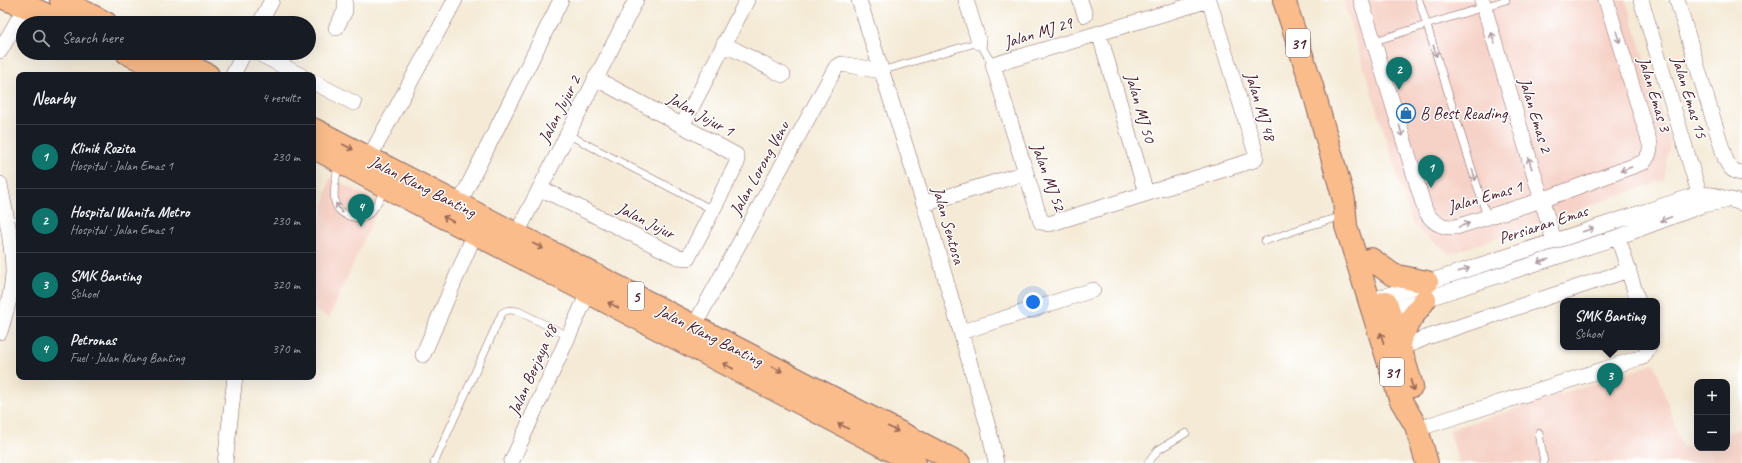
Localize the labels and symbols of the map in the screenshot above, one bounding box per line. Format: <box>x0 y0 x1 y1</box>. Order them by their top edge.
street label: Jalan MJ 29 <box>1000 12 1076 53</box>
road number: 31 <box>1286 29 1310 57</box>
one-way arrow <box>1615 31 1622 44</box>
one-way arrow <box>1489 32 1496 45</box>
one-way arrow <box>1432 44 1439 57</box>
street label: Jalan Emas 3 <box>1633 53 1676 135</box>
street label: Jalan Emas 15 <box>1667 53 1712 142</box>
pin: 2 <box>1386 57 1412 90</box>
street label: Jalan MJ 48 <box>1240 68 1282 145</box>
street label: Jalan MJ 50 <box>1120 70 1161 146</box>
street label: Jalan Jujur 2 <box>533 71 586 147</box>
street label: Jalan Emas 2 <box>1514 74 1557 156</box>
street label: Jalan Jujur 1 <box>663 87 739 142</box>
shop icon: B Best Reading <box>1395 102 1417 124</box>
place label: B Best Reading <box>1420 103 1509 124</box>
street label: Jalan Lorong Venu <box>724 116 795 220</box>
one-way arrow <box>1398 124 1405 137</box>
street label: Jalan MJ 52 <box>1026 139 1071 215</box>
one-way arrow <box>341 144 353 151</box>
street label: Jalan Klang Banting <box>365 150 480 223</box>
pin: 1 <box>1418 155 1444 188</box>
one-way arrow <box>1526 156 1533 169</box>
one-way arrow <box>1620 165 1632 173</box>
one-way arrow <box>1471 168 1478 181</box>
street label: Jalan Emas 1 <box>1444 175 1526 217</box>
street label: Jalan Sentosa <box>927 183 970 267</box>
pin: 4 <box>348 194 374 227</box>
street label: Jalan Jujur <box>613 197 680 245</box>
street label: Persiaran Emas <box>1496 200 1592 249</box>
one-way arrow <box>334 202 342 214</box>
one-way arrow <box>442 215 454 223</box>
one-way arrow <box>1661 215 1673 223</box>
one-way arrow <box>1458 220 1470 228</box>
one-way arrow <box>1582 225 1594 233</box>
one-way arrow <box>531 242 543 250</box>
one-way arrow <box>1537 258 1550 265</box>
one-way arrow <box>1458 266 1471 273</box>
road number: 5 <box>628 282 644 310</box>
your location <box>1023 292 1043 312</box>
street label: Jalan Klang Banting <box>652 299 767 372</box>
one-way arrow <box>607 301 619 309</box>
street label: Jalan Berjaya 48 <box>503 319 563 420</box>
one-way arrow <box>1378 332 1385 345</box>
road number: 31 <box>1380 358 1404 386</box>
one-way arrow <box>722 361 734 369</box>
pin: 3 <box>1597 363 1623 396</box>
one-way arrow <box>771 366 783 374</box>
one-way arrow <box>1409 379 1416 392</box>
one-way arrow <box>837 421 849 429</box>
one-way arrow <box>887 426 899 433</box>

